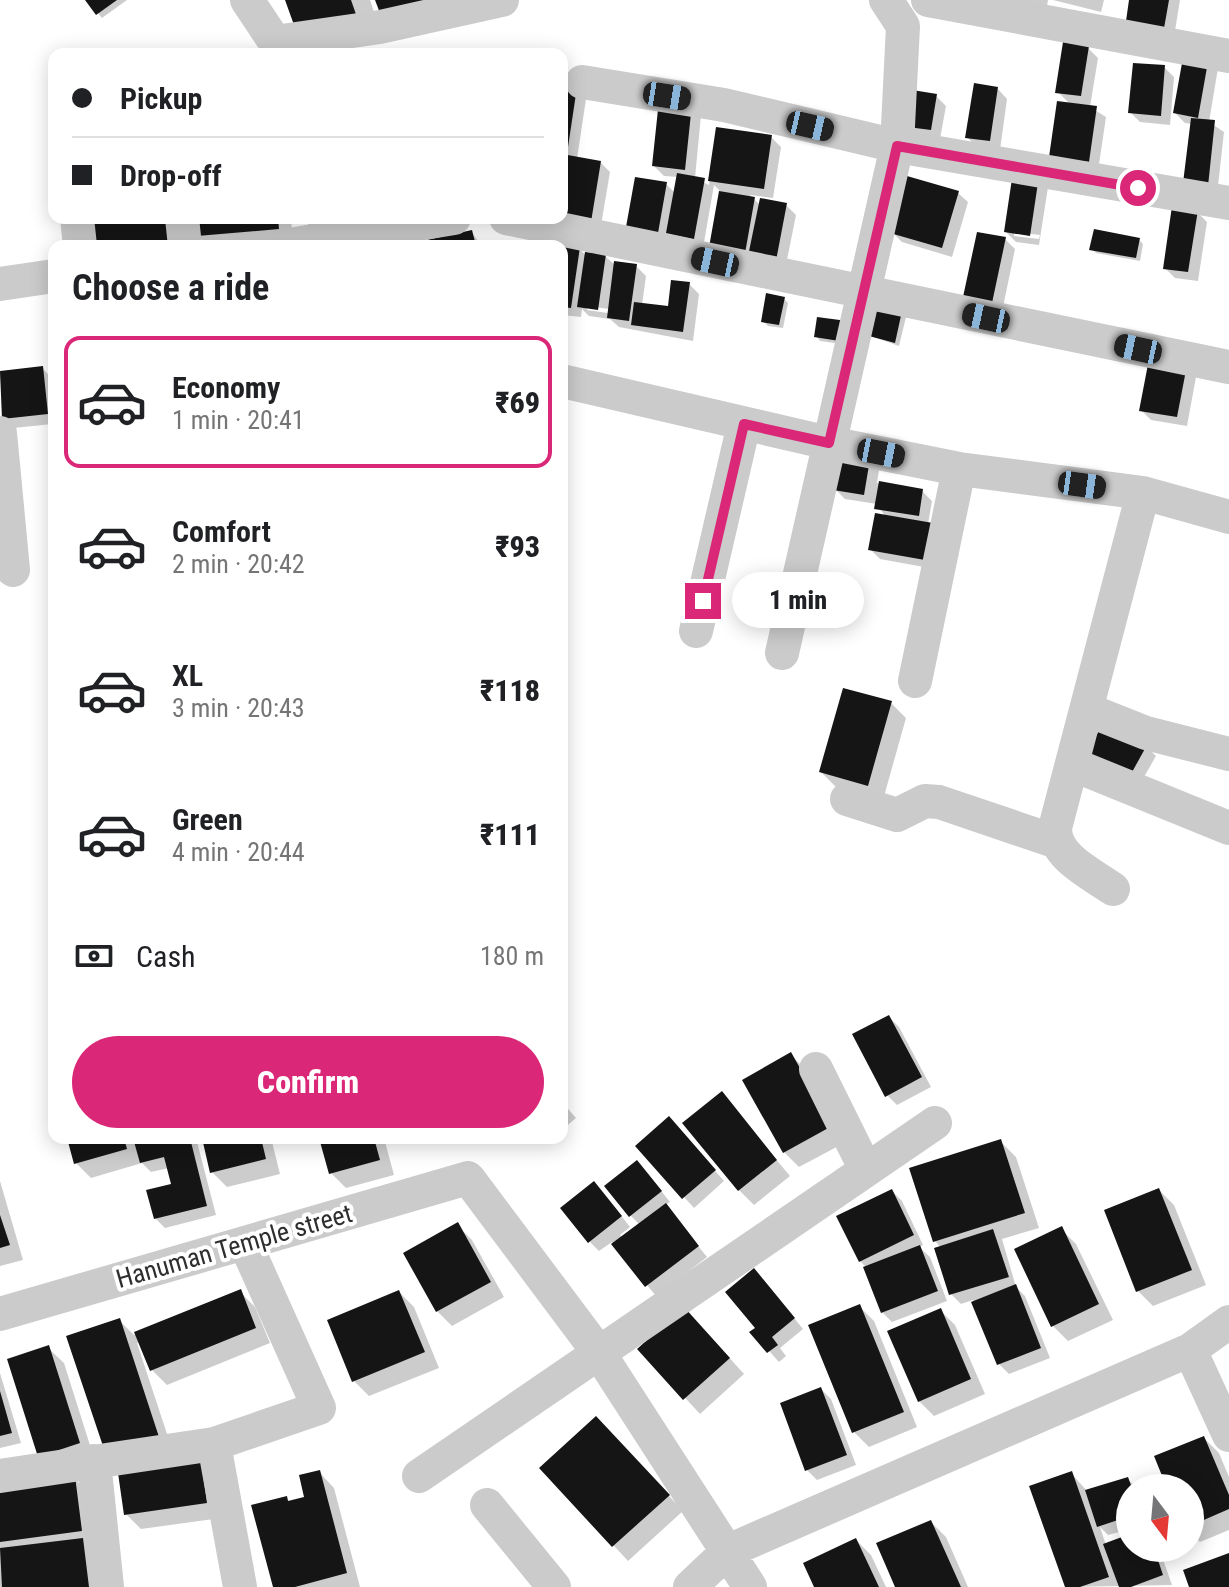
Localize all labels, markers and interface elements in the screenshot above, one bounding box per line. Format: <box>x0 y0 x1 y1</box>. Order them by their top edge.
car <box>641 80 693 112</box>
text: Pickup <box>120 81 202 116</box>
car <box>784 109 836 143</box>
text: Drop-off <box>120 158 222 193</box>
route start <box>1120 170 1156 206</box>
car <box>689 245 741 279</box>
text: Choose a ride <box>72 267 269 309</box>
car <box>960 301 1012 335</box>
car <box>1112 332 1164 366</box>
icon: car <box>76 366 148 438</box>
text: Economy <box>172 370 280 405</box>
text: ₹69 <box>495 385 540 420</box>
text: 1 min · 20:41 <box>172 405 305 435</box>
car <box>855 437 907 469</box>
car <box>1057 470 1107 500</box>
icon: car <box>76 510 148 582</box>
text: Comfort <box>172 514 271 549</box>
text: ₹93 <box>495 529 540 564</box>
text: 2 min · 20:42 <box>172 549 305 579</box>
callout: 1 min <box>731 573 863 629</box>
route end <box>685 583 721 619</box>
text: 1 min <box>769 585 827 615</box>
icon: car <box>76 654 148 726</box>
text: XL <box>172 658 203 693</box>
text: ₹118 <box>480 673 540 708</box>
text: 3 min · 20:43 <box>172 693 305 723</box>
icon: car <box>76 798 148 870</box>
text: Green <box>172 802 243 837</box>
text: ₹111 <box>480 817 540 852</box>
text: 4 min · 20:44 <box>172 837 305 867</box>
icon: cash <box>72 934 116 978</box>
text: Cash <box>136 939 196 974</box>
text: 180 m <box>480 941 544 971</box>
button: Confirm <box>72 1036 544 1128</box>
street label: Hanuman Temple street <box>113 1198 355 1294</box>
north arrow <box>1116 1474 1204 1562</box>
map controls <box>1116 1474 1204 1562</box>

